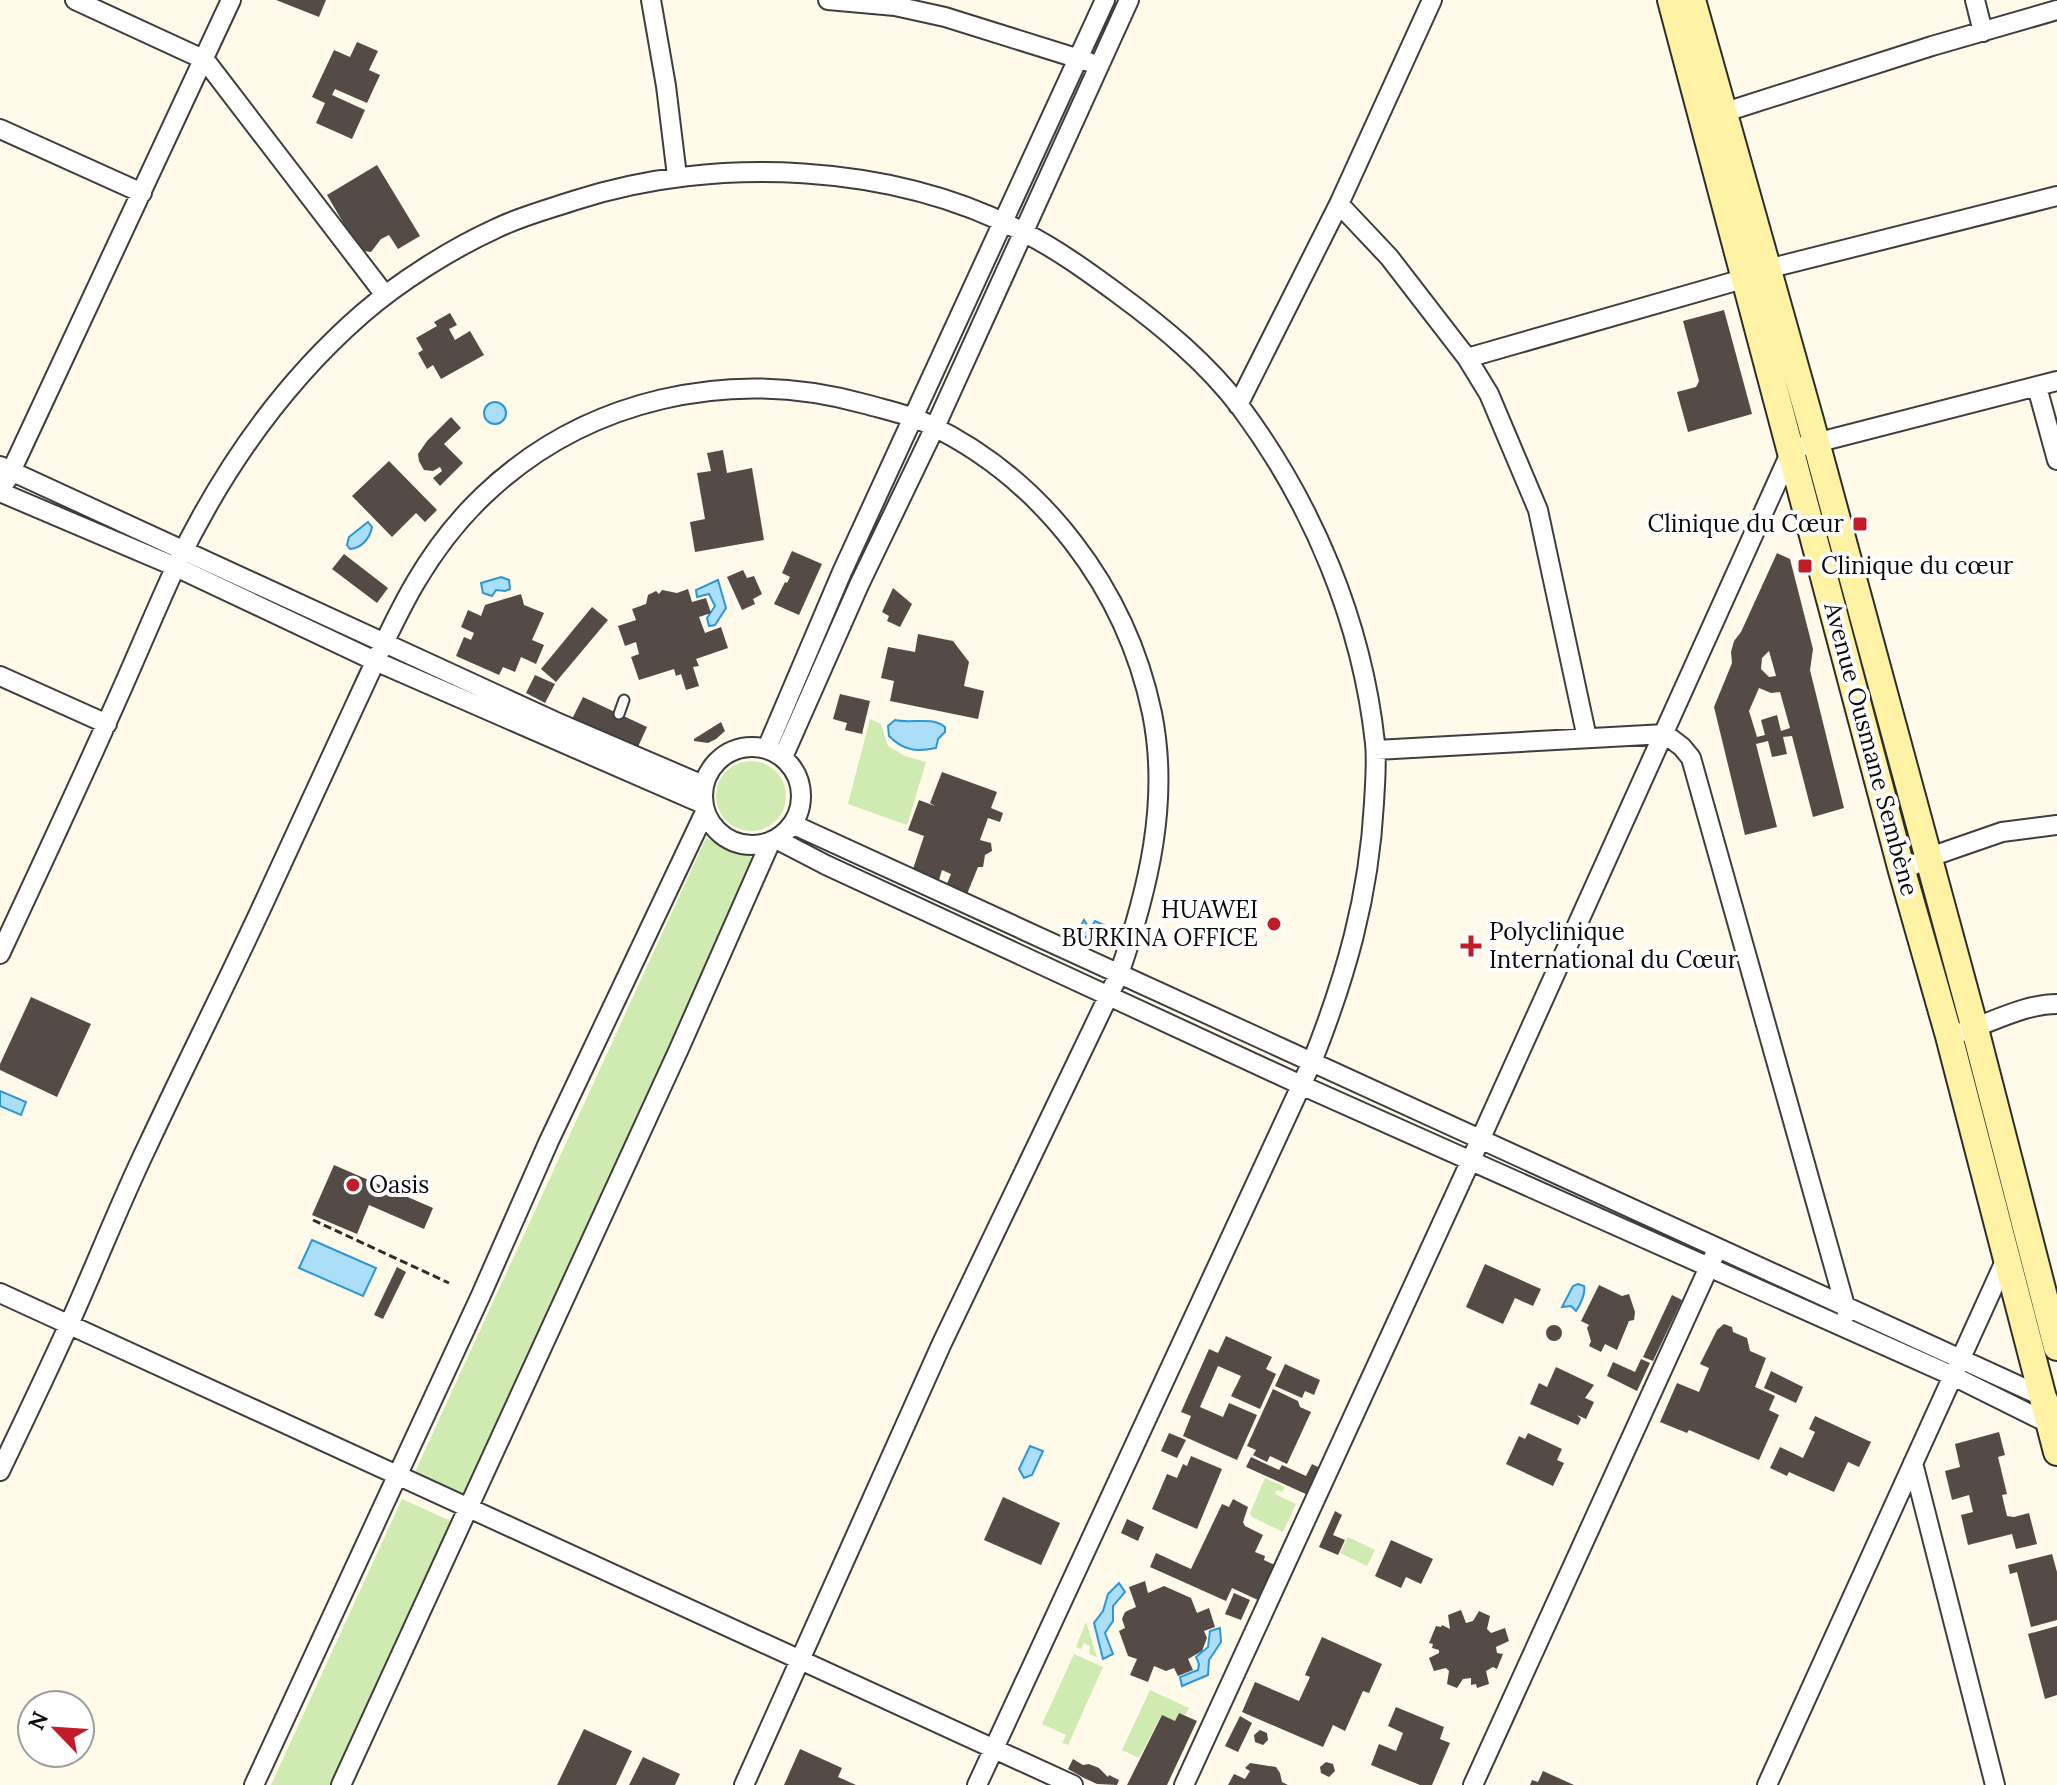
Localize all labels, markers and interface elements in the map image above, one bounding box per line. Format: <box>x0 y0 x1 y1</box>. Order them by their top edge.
place label: Clinique du Cœur <box>1647 508 1845 539</box>
marker: Clinique du Cœur <box>1851 515 1869 533</box>
place label: Clinique du cœur <box>1821 550 2014 581</box>
marker: Clinique du cœur <box>1796 557 1814 575</box>
street label: Avenue Ousmane Sembène <box>1817 598 1926 899</box>
place label: HUAWEI BURKINA OFFICE <box>1061 894 1258 953</box>
marker: HUAWEI BURKINA OFFICE <box>1265 915 1283 933</box>
place label: Polyclinique International du Cœur <box>1489 916 1739 975</box>
marker: Polyclinique International du Cœur <box>1460 935 1482 957</box>
place label: Oasis <box>369 1169 429 1200</box>
marker: Oasis <box>344 1176 362 1194</box>
north arrow <box>16 1689 96 1769</box>
text: N <box>22 1707 54 1734</box>

